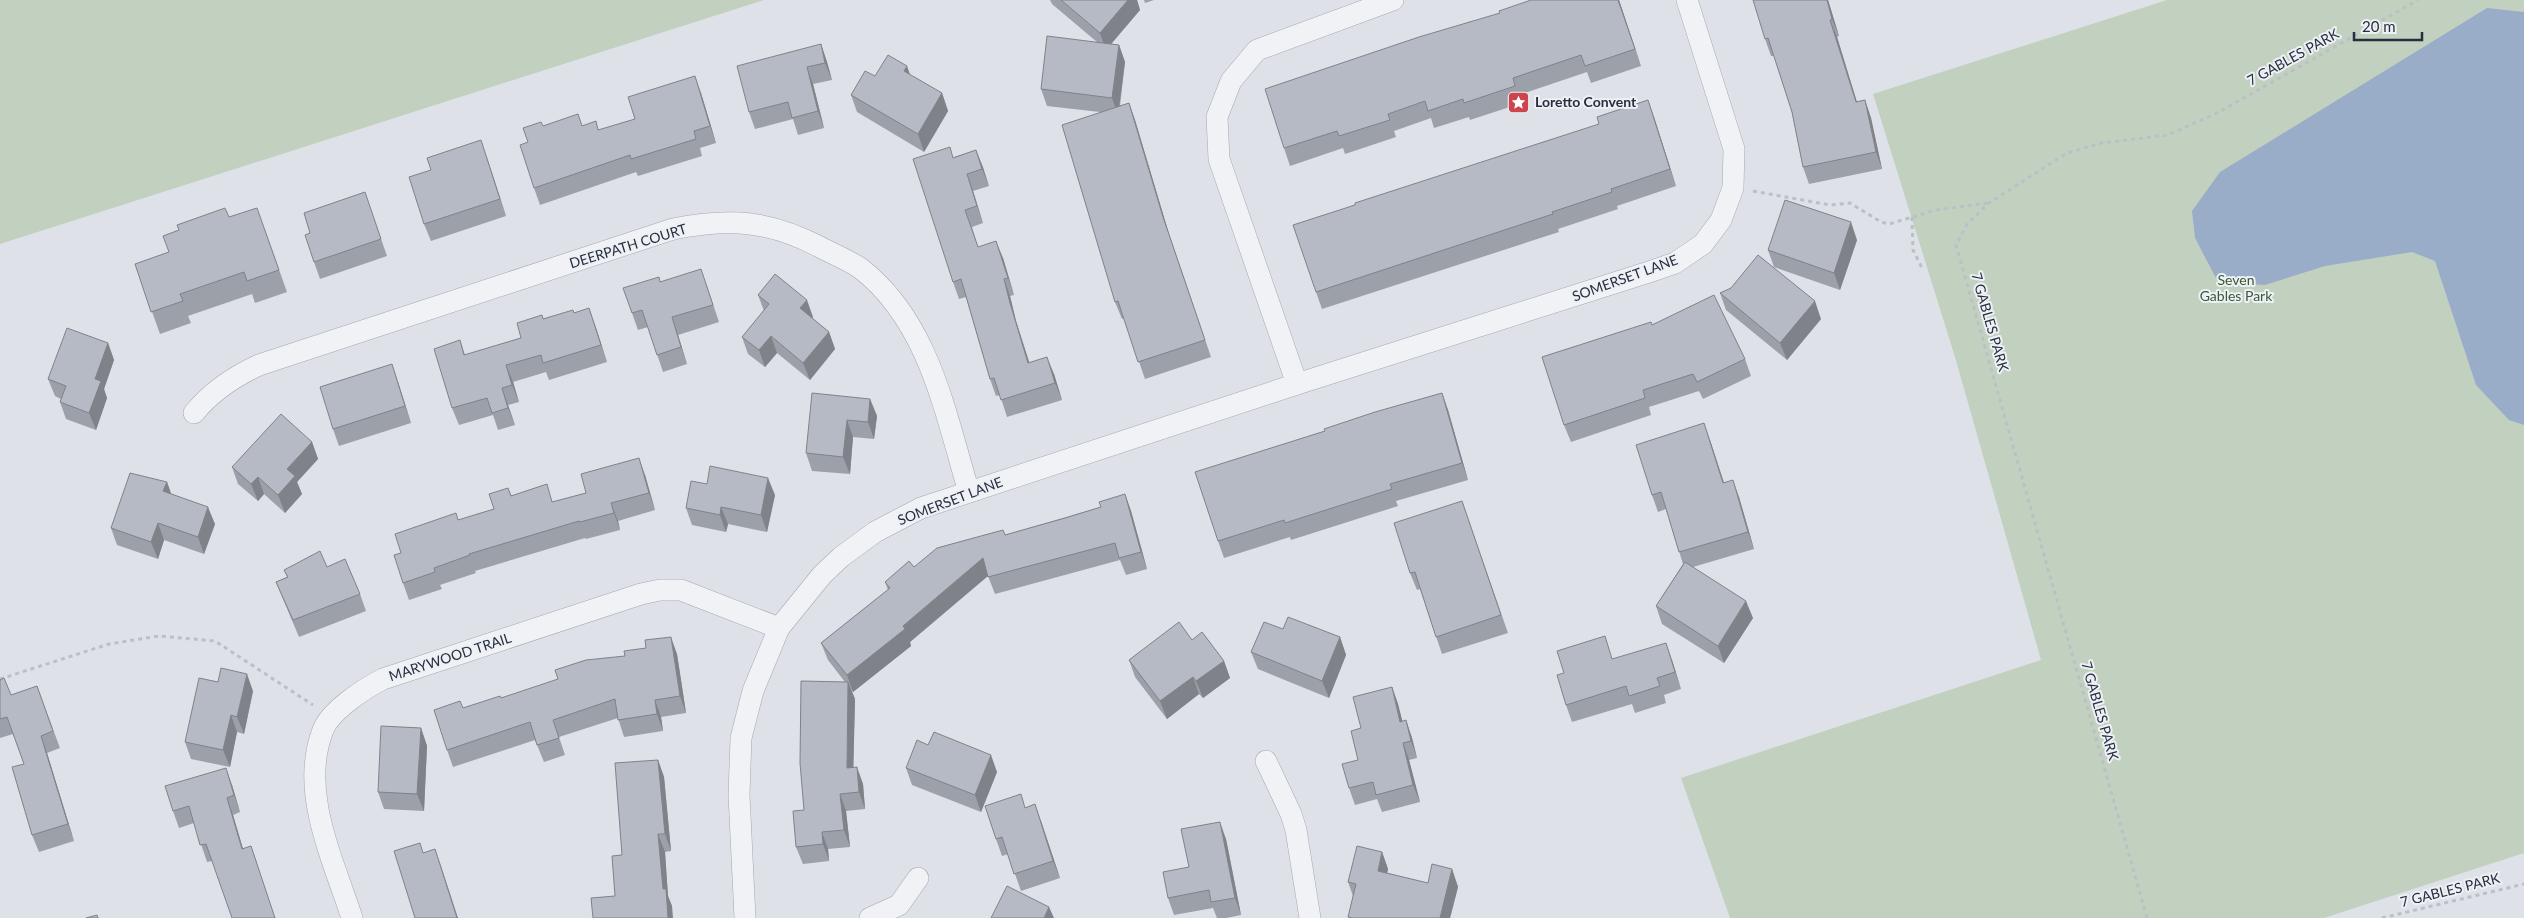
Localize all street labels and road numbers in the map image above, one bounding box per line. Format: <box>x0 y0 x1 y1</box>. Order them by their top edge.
street label: 7 GABLES PARK <box>2244 24 2342 89</box>
street label: DEERPATH COURT <box>567 219 689 271</box>
street label: SOMERSET LANE <box>1570 251 1680 305</box>
street label: 7 GABLES PARK <box>1968 270 2013 374</box>
street label: SOMERSET LANE <box>895 473 1005 528</box>
street label: MARYWOOD TRAIL <box>386 629 513 684</box>
street label: 7 GABLES PARK <box>2078 659 2123 763</box>
street label: 7 GABLES PARK <box>2398 869 2502 910</box>

